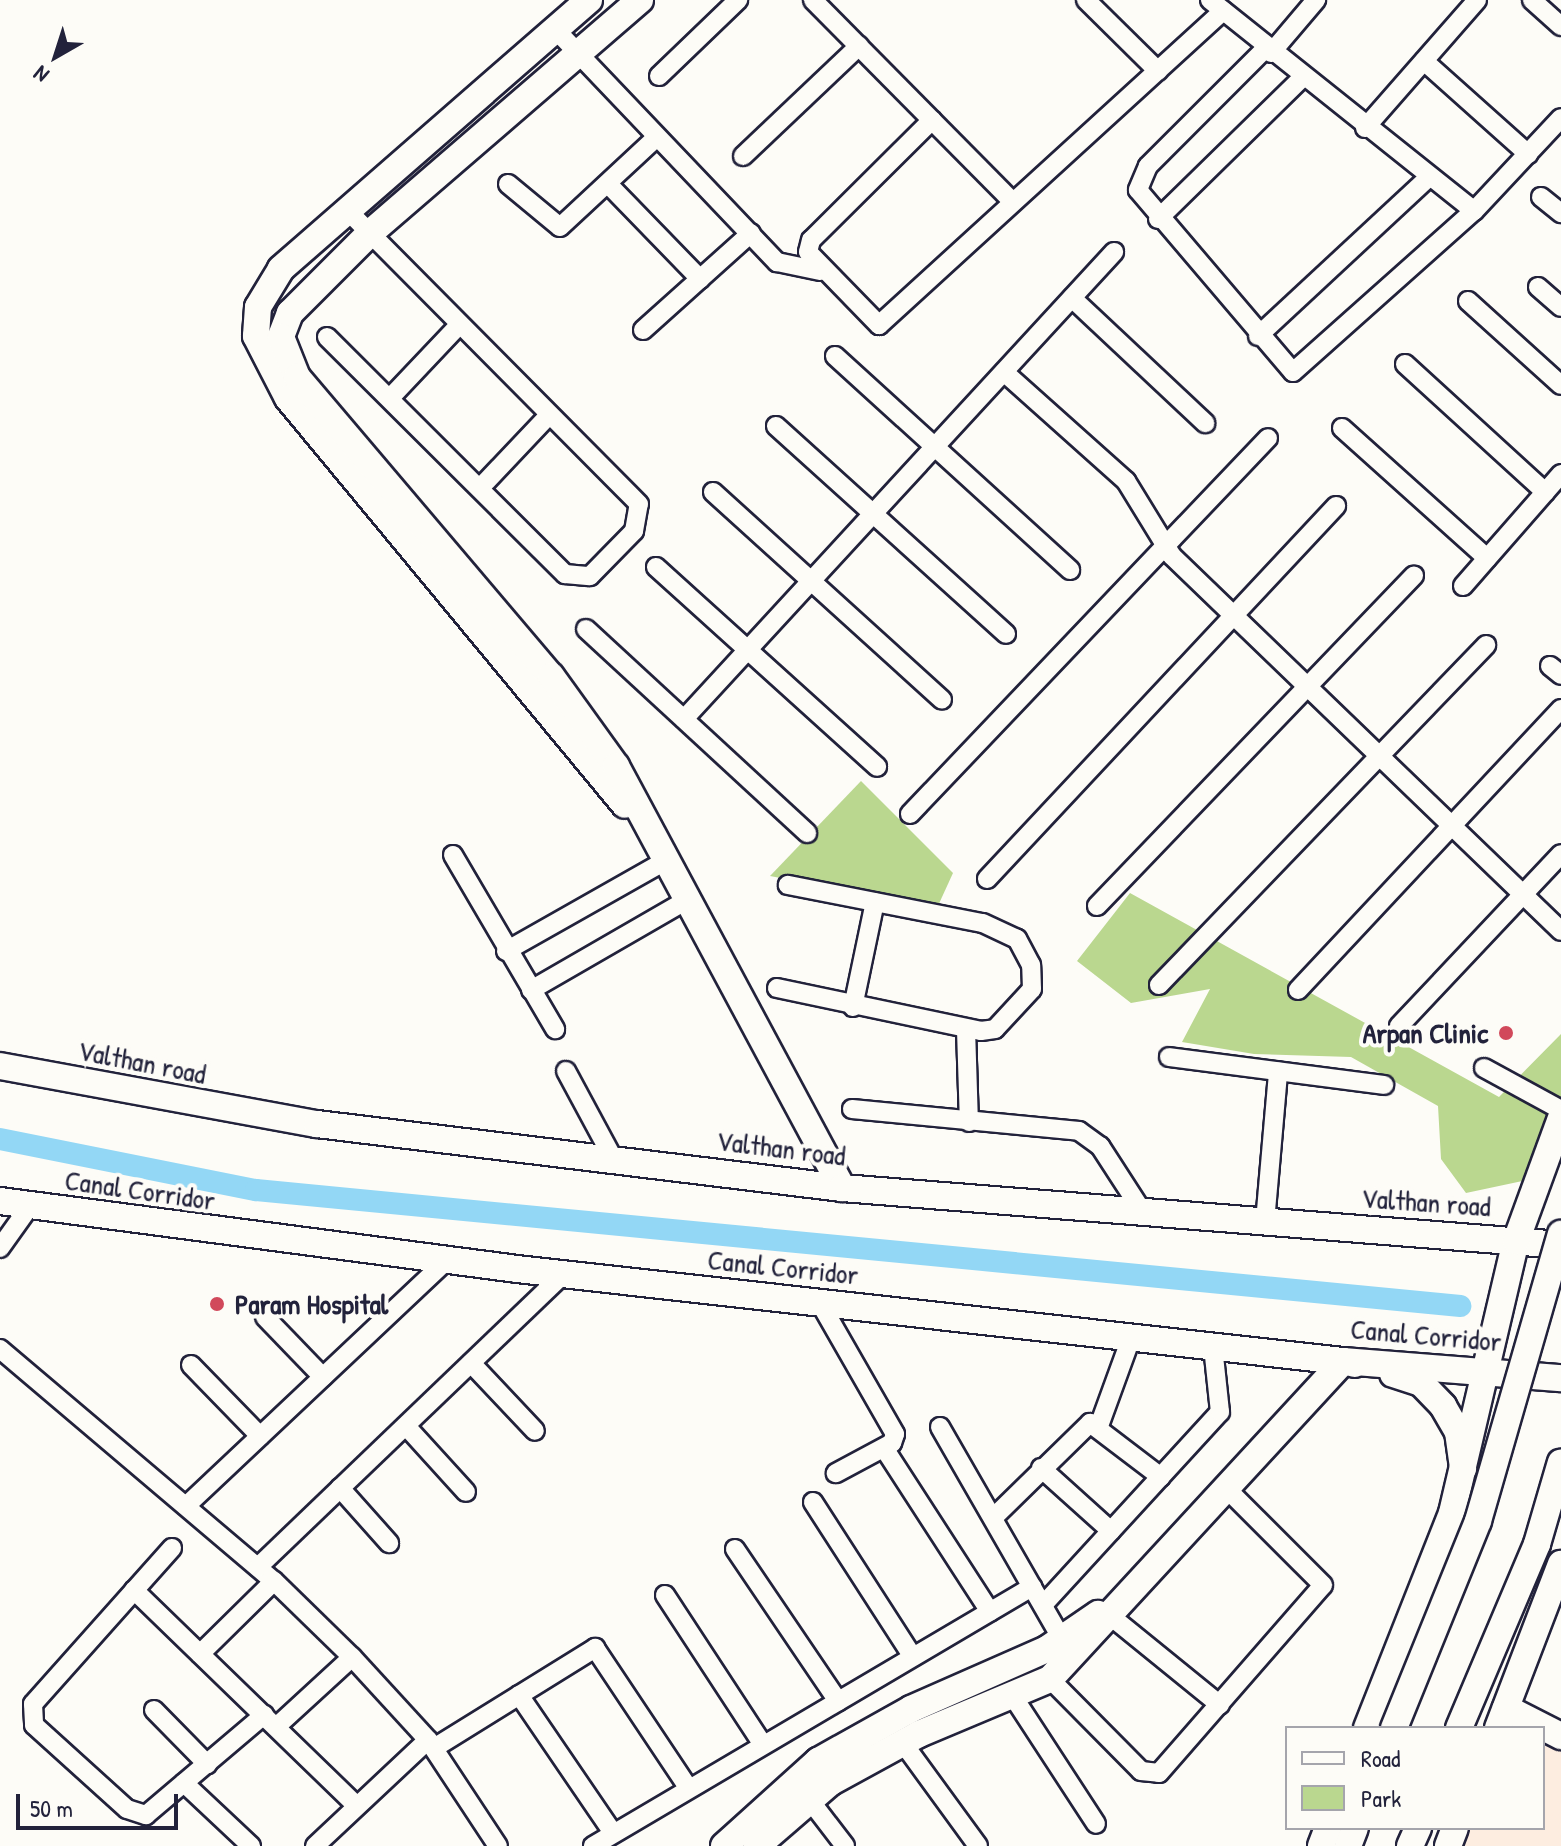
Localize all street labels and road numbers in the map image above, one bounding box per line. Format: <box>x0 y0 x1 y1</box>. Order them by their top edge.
street label: Valthan road <box>75 1033 209 1091</box>
street label: Valthan road <box>715 1123 847 1173</box>
street label: Canal Corridor <box>63 1163 217 1217</box>
street label: Valthan road <box>1360 1181 1492 1223</box>
street label: Canal Corridor <box>706 1242 860 1292</box>
street label: Canal Corridor <box>1349 1312 1503 1358</box>

